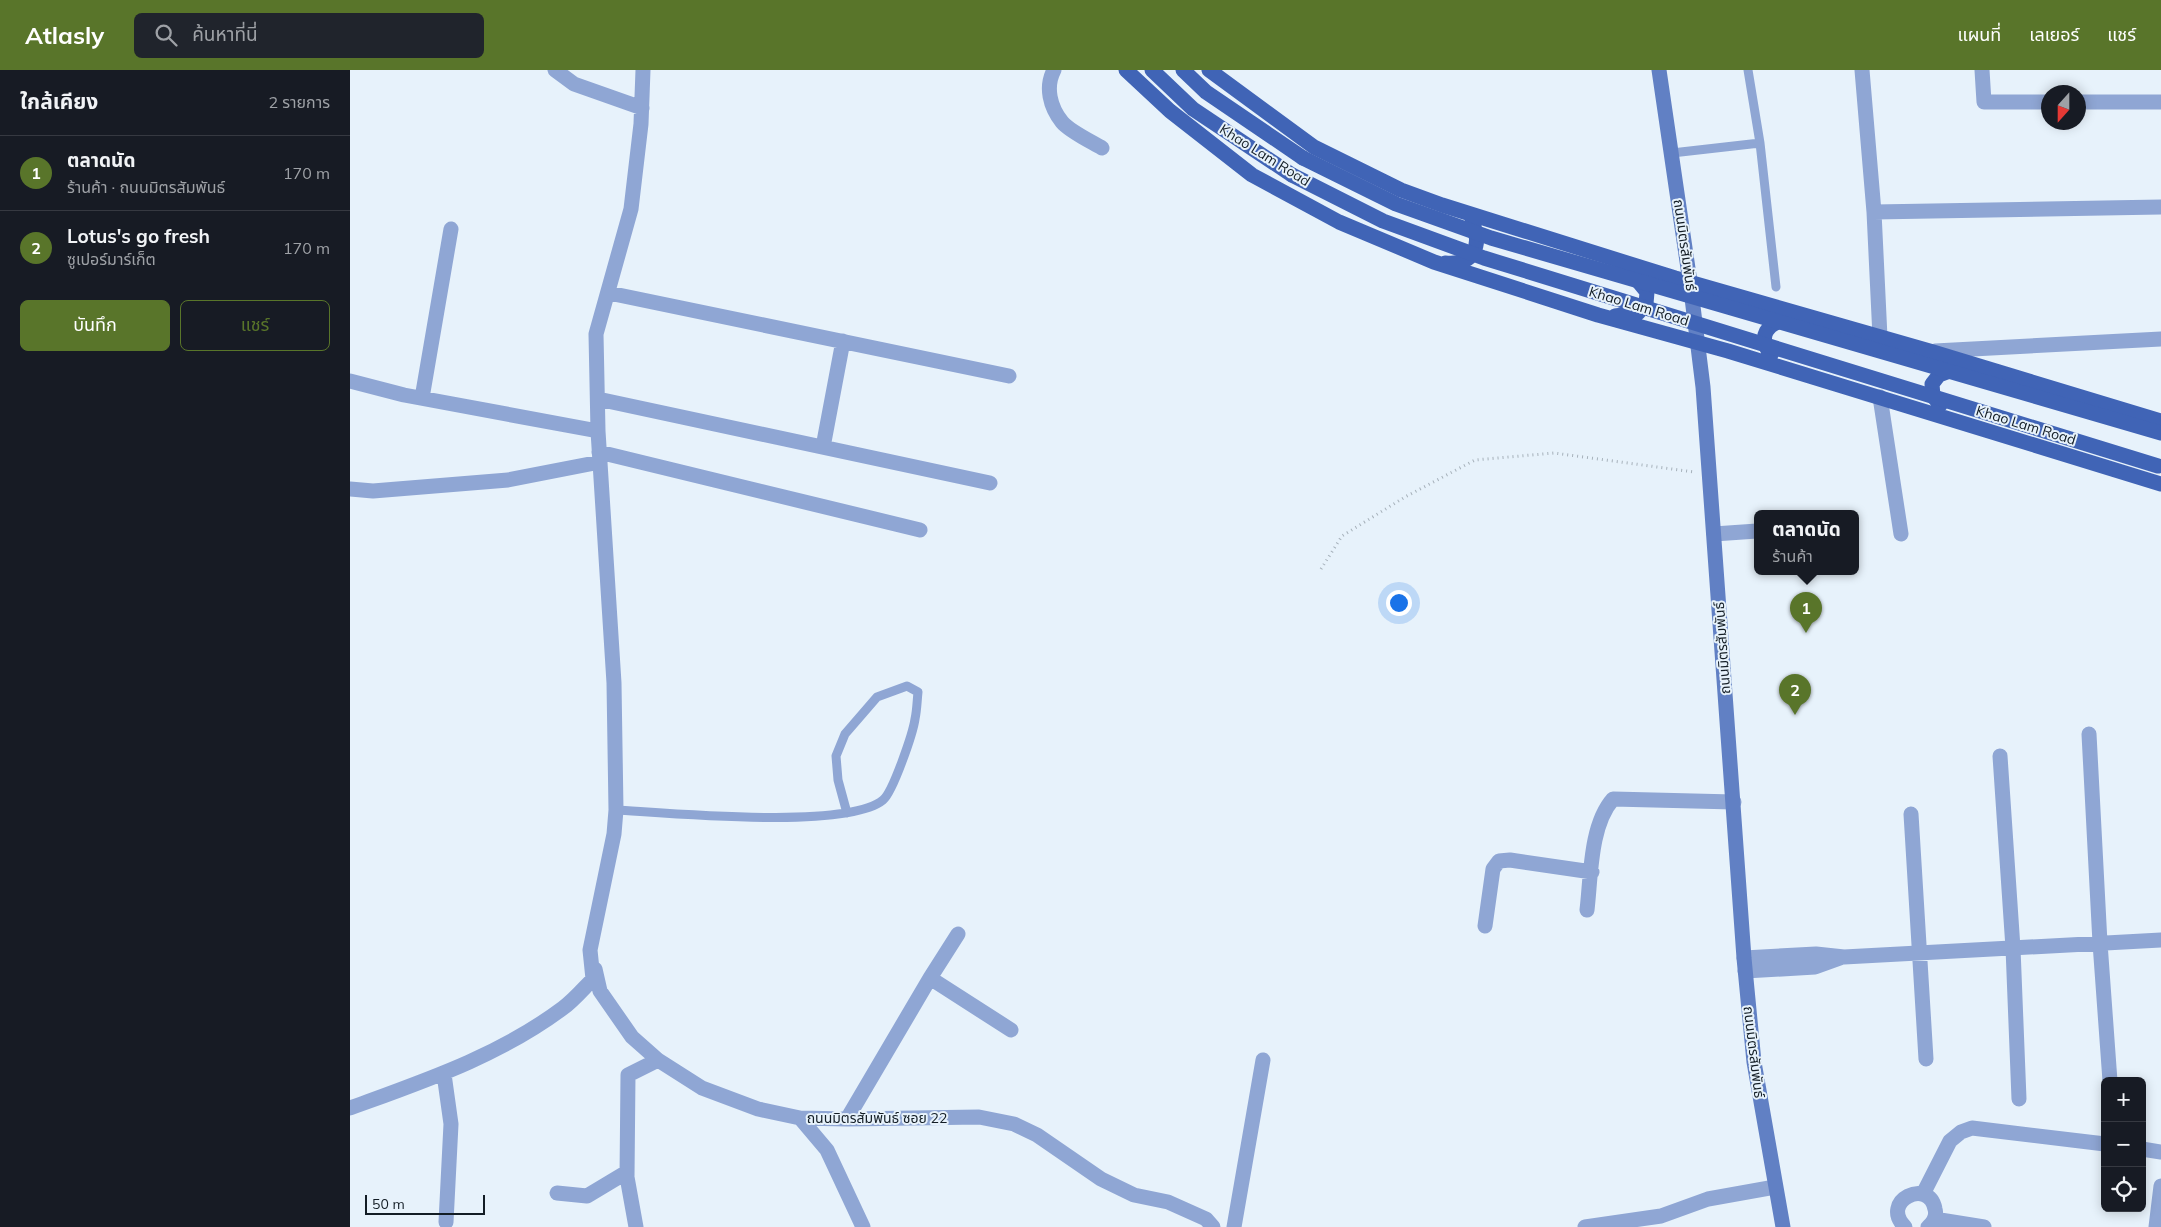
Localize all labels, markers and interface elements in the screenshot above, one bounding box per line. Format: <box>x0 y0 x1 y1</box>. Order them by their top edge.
search box <box>134 13 484 58</box>
text: Atlasly <box>25 20 104 50</box>
icon: search <box>152 21 180 49</box>
text: ค้นหาที่นี่ <box>192 22 258 46</box>
text: แผนที่ <box>1957 23 2001 46</box>
text: เลเยอร์ <box>2029 23 2079 46</box>
text: แชร์ <box>2107 23 2136 46</box>
north arrow <box>2041 85 2086 130</box>
text: ใกล้เคียง <box>20 88 98 114</box>
text: 2 รายการ <box>269 92 330 112</box>
street label: Khao Lam Road <box>1216 120 1314 190</box>
text: ตลาดนัด <box>67 148 135 172</box>
text: 1 <box>31 163 41 183</box>
text: 170 m <box>283 163 330 183</box>
text: ร้านค้า · ถนนมิตรสัมพันธ์ <box>67 177 225 197</box>
street label: ถนนมิตรสัมพันธ์ <box>1670 198 1700 292</box>
text: Lotus's go fresh <box>67 224 210 248</box>
text: 2 <box>31 238 41 258</box>
text: 170 m <box>283 238 330 258</box>
text: ซูเปอร์มาร์เก็ต <box>67 249 156 269</box>
street label: Khao Lam Road <box>1587 282 1691 330</box>
button: บันทึก <box>20 300 170 351</box>
button: แชร์ <box>180 300 330 351</box>
street label: Khao Lam Road <box>1974 401 2078 449</box>
popup <box>1754 510 1859 575</box>
text: ตลาดนัด <box>1772 517 1841 541</box>
text: ร้านค้า <box>1772 546 1813 566</box>
your location <box>1386 590 1412 616</box>
pin: 1 <box>1790 592 1822 633</box>
street label: ถนนมิตรสัมพันธ์ <box>1710 601 1734 695</box>
pin: 2 <box>1779 674 1811 715</box>
street label: ถนนมิตรสัมพันธ์ <box>1739 1005 1769 1099</box>
map controls <box>2101 1077 2146 1212</box>
button: + <box>2101 1077 2146 1122</box>
street label: ถนนมิตรสัมพันธ์ ซอย 22 <box>807 1109 947 1127</box>
button: − <box>2101 1122 2146 1167</box>
button: locate <box>2101 1167 2146 1212</box>
scale bar <box>365 1192 485 1215</box>
text: 50 m <box>372 1195 405 1213</box>

